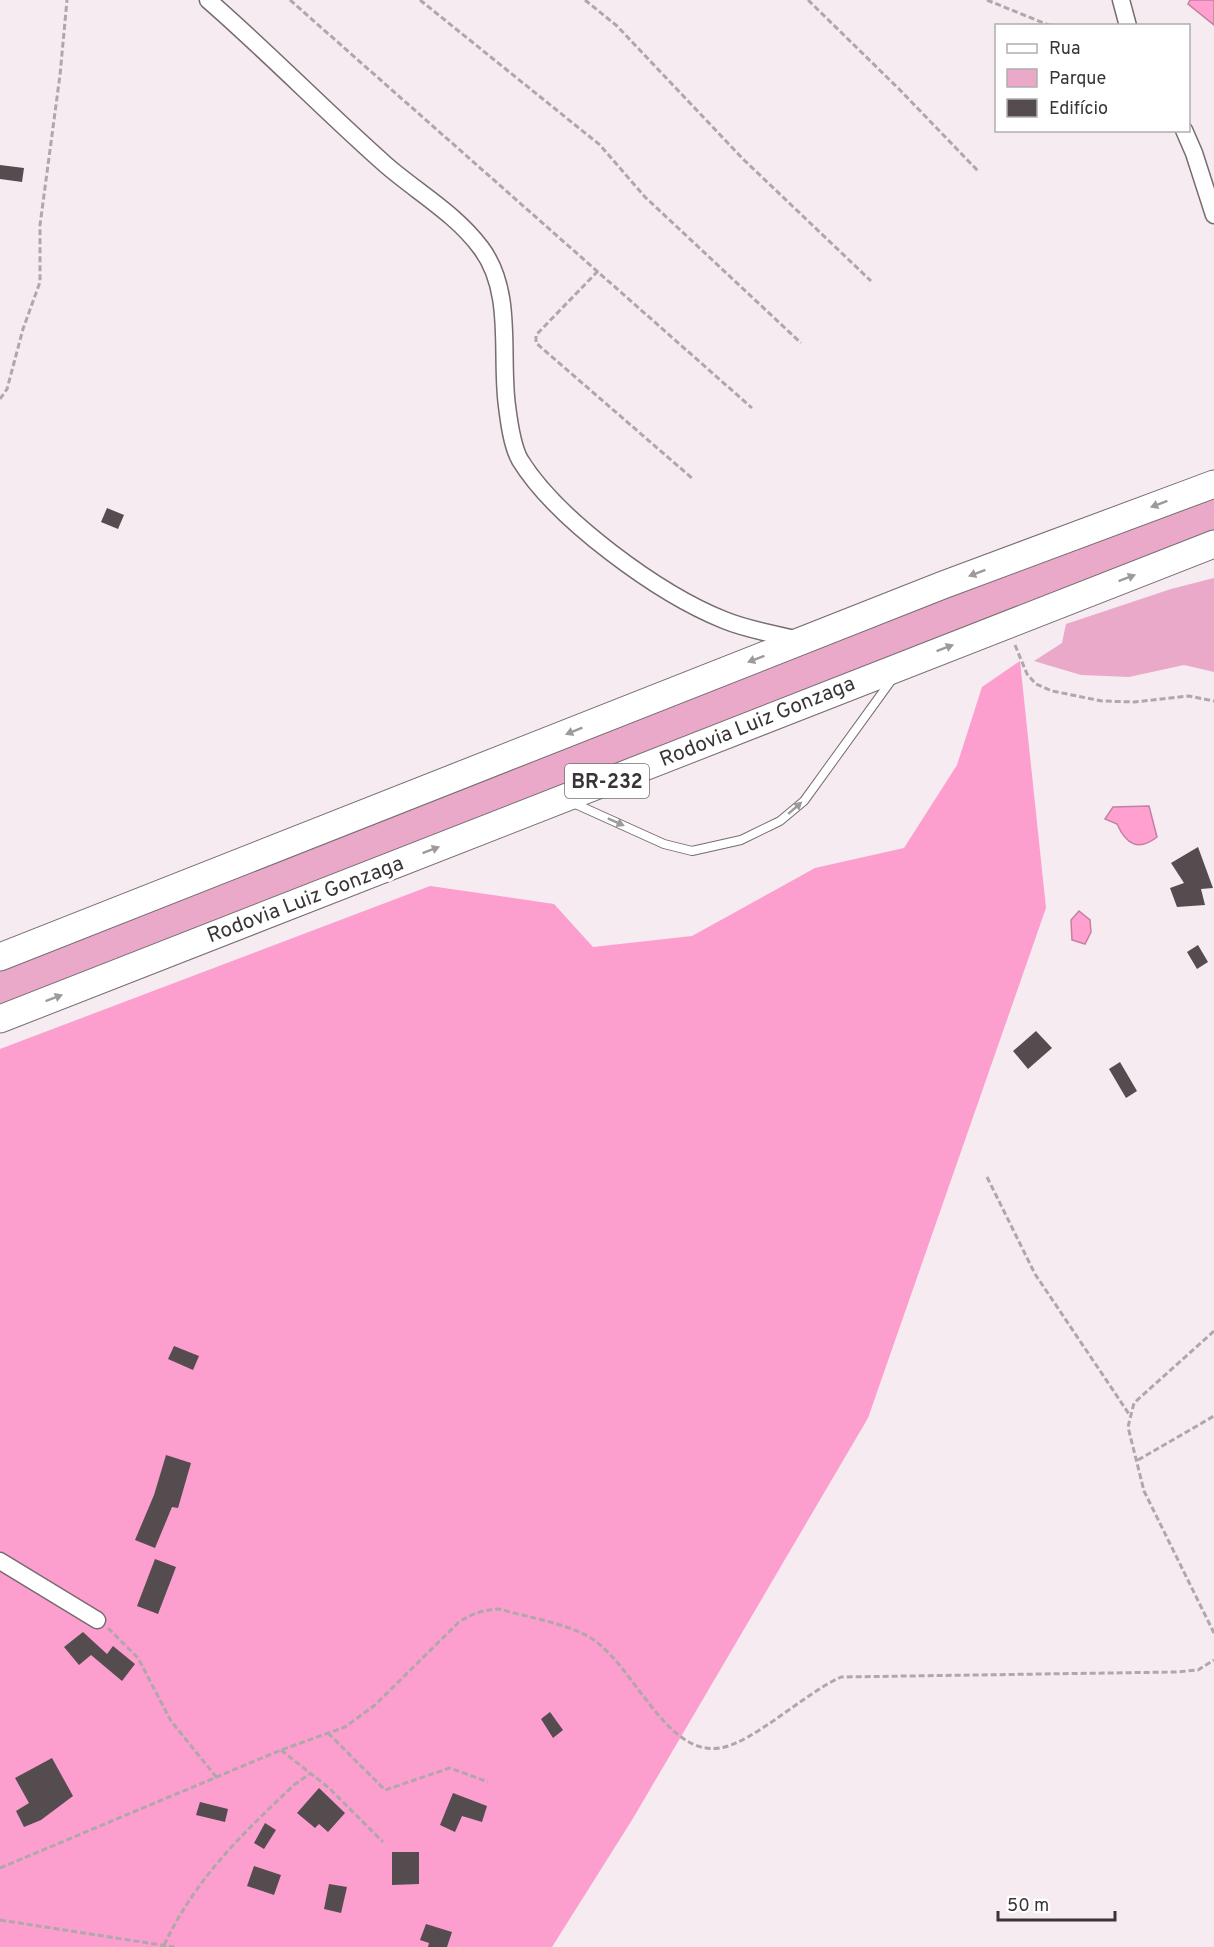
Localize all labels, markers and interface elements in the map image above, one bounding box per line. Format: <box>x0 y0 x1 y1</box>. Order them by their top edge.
legend <box>995 24 1190 132</box>
text: Rua <box>1049 38 1080 61</box>
text: Parque <box>1049 68 1106 91</box>
text: Edifício <box>1049 98 1108 121</box>
one-way arrow <box>1150 500 1168 510</box>
one-way arrow <box>967 568 985 578</box>
one-way arrow <box>1119 573 1137 583</box>
one-way arrow <box>936 642 954 652</box>
one-way arrow <box>747 655 765 664</box>
street label: Rodovia Luiz Gonzaga <box>656 671 859 774</box>
one-way arrow <box>565 726 583 736</box>
road number: BR-232 <box>565 764 649 798</box>
one-way arrow <box>787 802 802 815</box>
one-way arrow <box>607 817 625 827</box>
one-way arrow <box>423 845 441 855</box>
street label: Rodovia Luiz Gonzaga <box>203 850 408 950</box>
one-way arrow <box>46 993 64 1003</box>
scale bar <box>998 1884 1115 1922</box>
text: 50 m <box>1007 1895 1049 1918</box>

